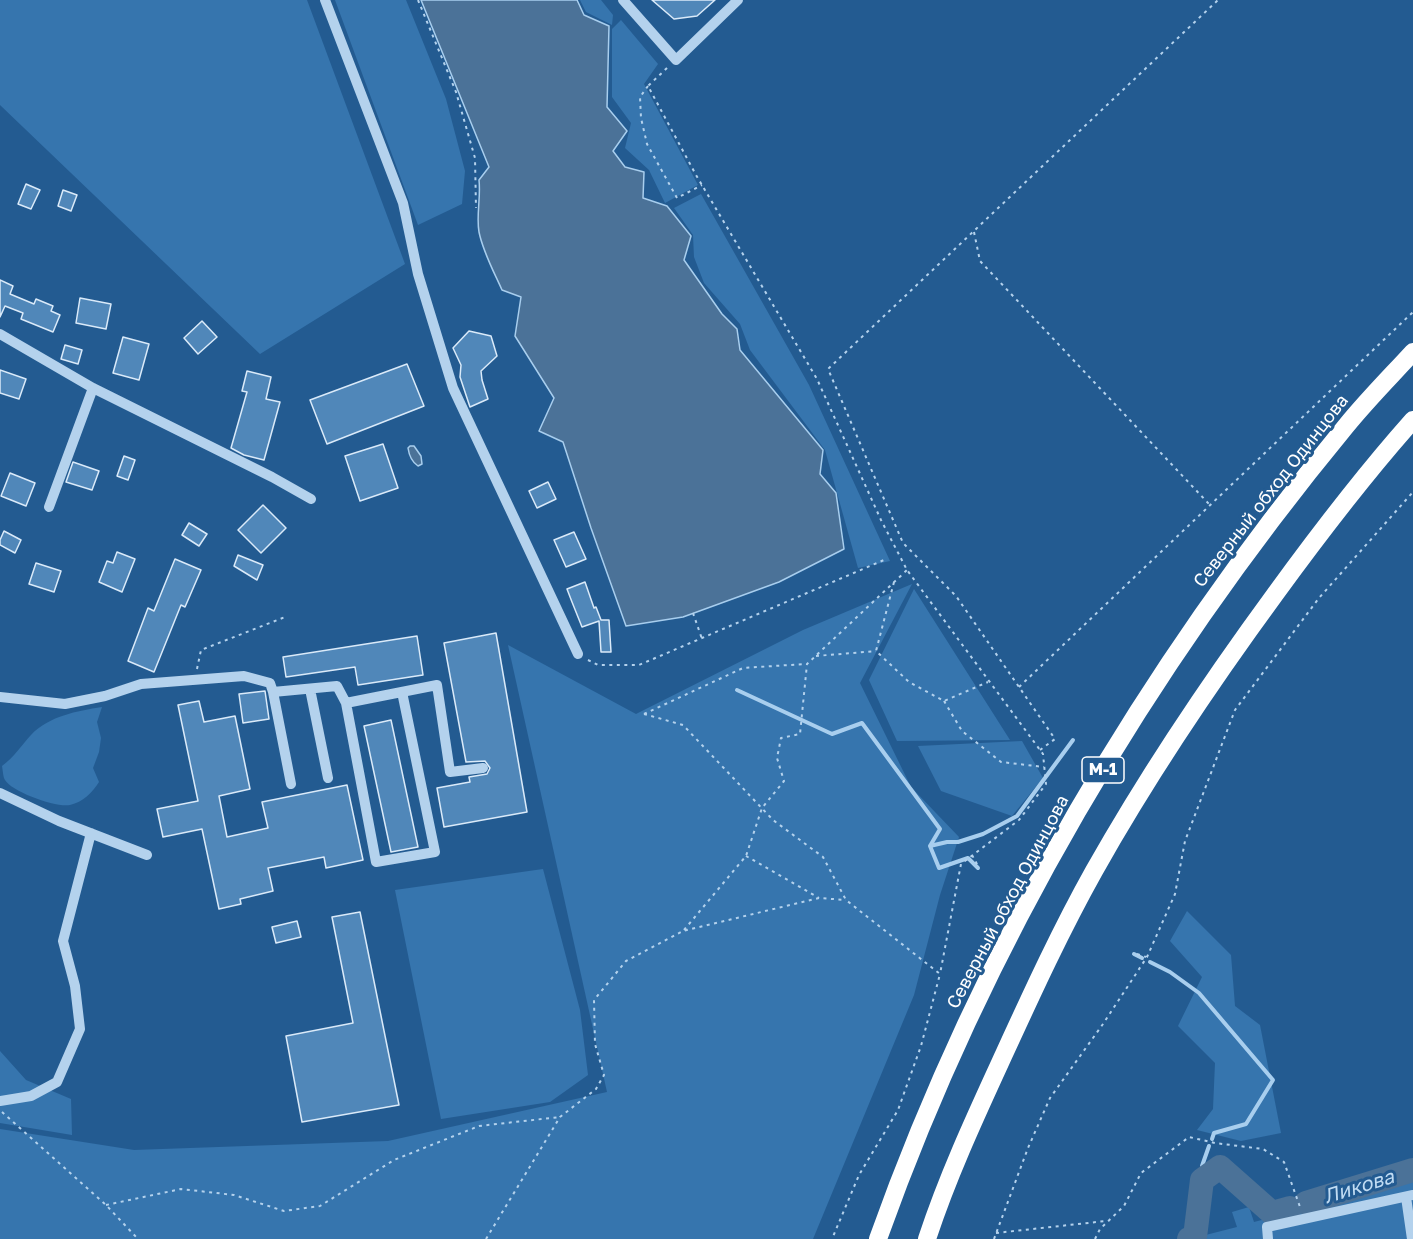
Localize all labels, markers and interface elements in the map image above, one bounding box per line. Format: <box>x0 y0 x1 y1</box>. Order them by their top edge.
street label: Северный обход Одинцова <box>1189 390 1353 592</box>
road number: М-1 <box>1082 757 1124 783</box>
street label: Северный обход Одинцова <box>942 792 1074 1012</box>
water label: Ликова <box>1321 1165 1397 1209</box>

